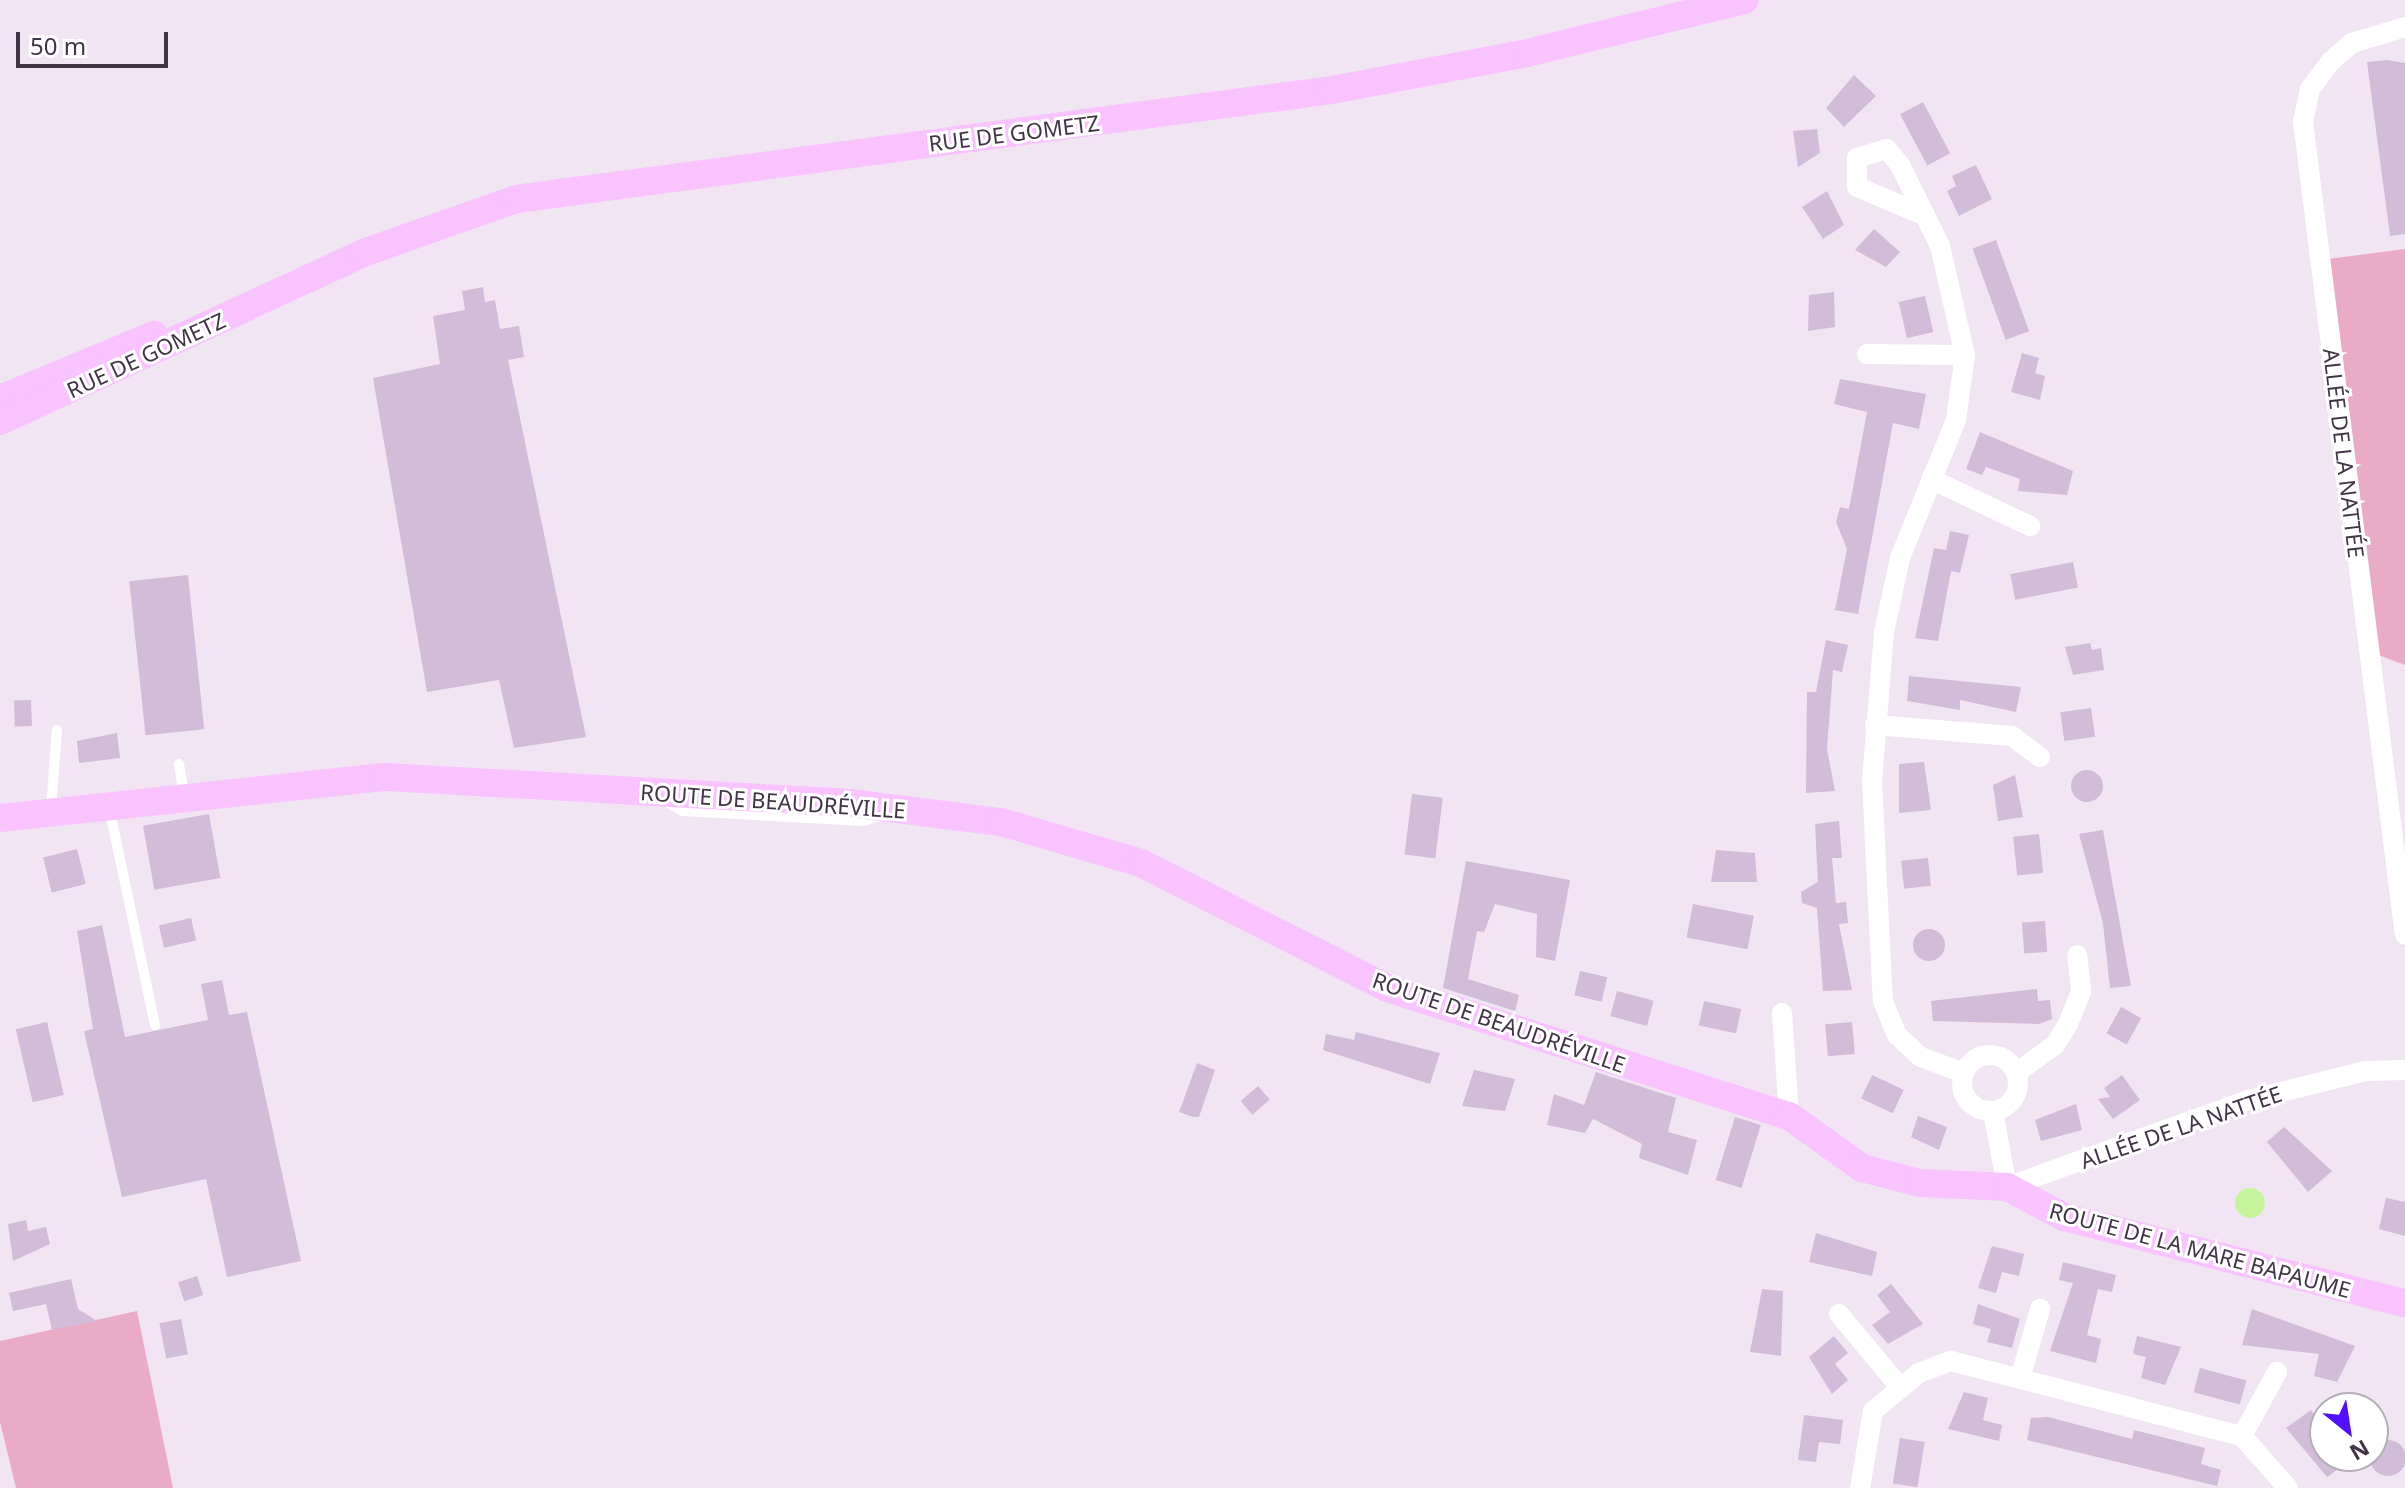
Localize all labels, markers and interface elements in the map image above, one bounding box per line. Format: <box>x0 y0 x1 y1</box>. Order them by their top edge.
scale bar <box>20 16 172 66</box>
text: 50 m <box>30 29 86 62</box>
street label: RUE DE GOMETZ <box>927 109 1101 157</box>
street label: RUE DE GOMETZ <box>63 307 229 403</box>
street label: ALLÉE DE LA NATTÉE <box>2318 347 2370 559</box>
street label: ROUTE DE BEAUDRÉVILLE <box>640 779 906 823</box>
street label: ROUTE DE BEAUDRÉVILLE <box>1369 966 1629 1078</box>
street label: ALLÉE DE LA NATTÉE <box>2077 1080 2285 1174</box>
street label: ROUTE DE LA MARE BAPAUME <box>2046 1197 2354 1303</box>
north arrow <box>2309 1392 2389 1472</box>
text: N <box>2345 1434 2375 1469</box>

